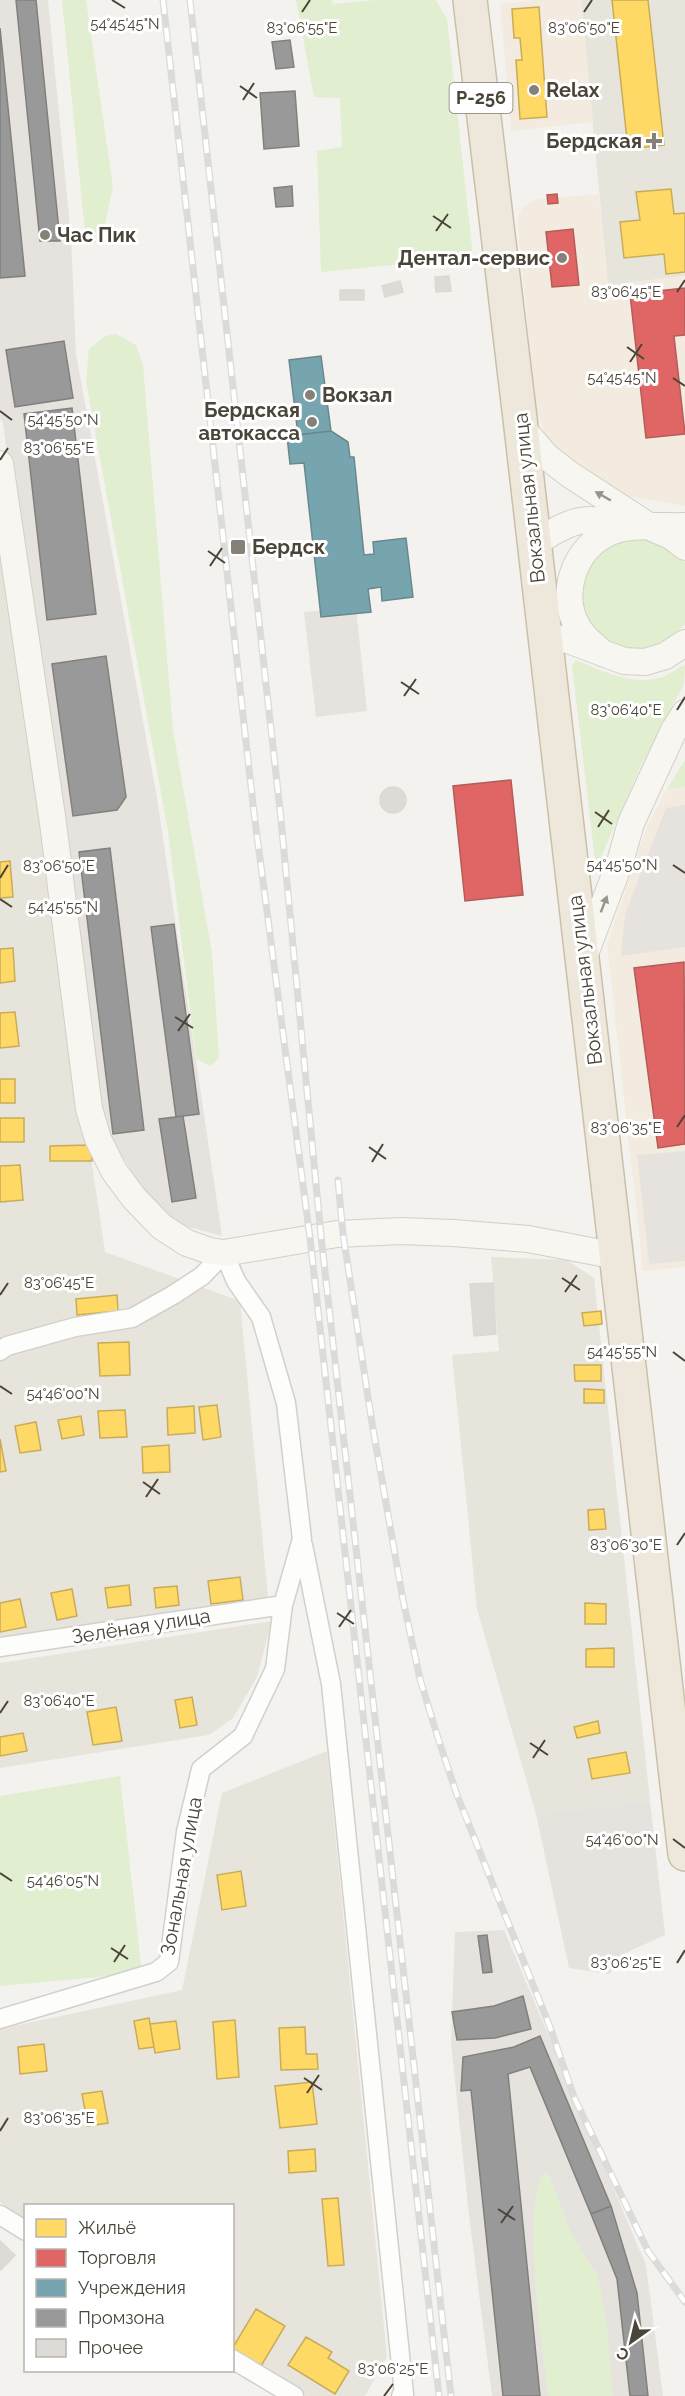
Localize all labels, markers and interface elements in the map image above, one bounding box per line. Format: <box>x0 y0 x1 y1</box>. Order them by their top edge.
text: 54°45'45"N <box>90 15 160 33</box>
text: 83°06'55"E <box>266 19 338 37</box>
text: 83°06'50"E <box>548 19 620 37</box>
place label: Relax <box>546 78 600 102</box>
road number: Р-256 <box>450 83 512 113</box>
marker: Relax <box>527 83 541 97</box>
place label: Бердская <box>546 129 642 153</box>
marker: Бердская <box>647 134 661 148</box>
place label: Час Пик <box>57 223 136 247</box>
marker: Час Пик <box>38 228 52 242</box>
place label: Дентал-сервис <box>398 246 550 270</box>
marker: Дентал-сервис <box>555 251 569 265</box>
text: 83°06'45"E <box>591 283 661 301</box>
text: 54°45'45"N <box>587 369 657 387</box>
place label: Вокзал <box>322 383 392 407</box>
marker: Вокзал <box>303 388 317 402</box>
place label: Бердская автокасса <box>198 398 300 445</box>
text: 54°45'50"N <box>27 411 99 429</box>
street label: Вокзальная улица <box>508 412 550 584</box>
marker: Бердская автокасса <box>305 415 319 429</box>
text: 83°06'55"E <box>23 439 95 457</box>
one-way arrow <box>594 491 611 501</box>
place label: Бердск <box>252 535 325 559</box>
marker: Бердск <box>229 538 247 556</box>
text: 83°06'40"E <box>590 701 662 719</box>
text: 54°45'50"N <box>586 856 658 874</box>
text: 83°06'50"E <box>23 857 95 875</box>
street label: Вокзальная улица <box>563 894 607 1066</box>
one-way arrow <box>599 895 609 913</box>
text: 54°45'55"N <box>28 898 98 916</box>
text: 83°06'35"E <box>590 1119 662 1137</box>
text: 83°06'45"E <box>24 1274 94 1292</box>
text: 54°45'55"N <box>587 1343 657 1361</box>
text: 54°46'00"N <box>26 1385 100 1403</box>
text: 83°06'30"E <box>590 1536 662 1554</box>
street label: Зелёная улица <box>70 1603 212 1649</box>
text: 83°06'40"E <box>23 1692 95 1710</box>
street label: Зональная улица <box>155 1795 207 1957</box>
text: 54°46'00"N <box>585 1831 659 1849</box>
text: 54°46'05"N <box>27 1872 99 1890</box>
text: 83°06'25"E <box>591 1954 661 1972</box>
text: 83°06'35"E <box>23 2109 95 2127</box>
legend <box>24 2204 234 2372</box>
text: Жильё <box>78 2217 136 2238</box>
text: Торговля <box>78 2247 156 2268</box>
text: Учреждения <box>78 2277 186 2298</box>
text: Промзона <box>78 2307 165 2328</box>
north arrow <box>601 2312 661 2372</box>
text: Прочее <box>78 2337 144 2358</box>
text: С <box>613 2343 633 2365</box>
text: 83°06'25"E <box>358 2360 428 2378</box>

